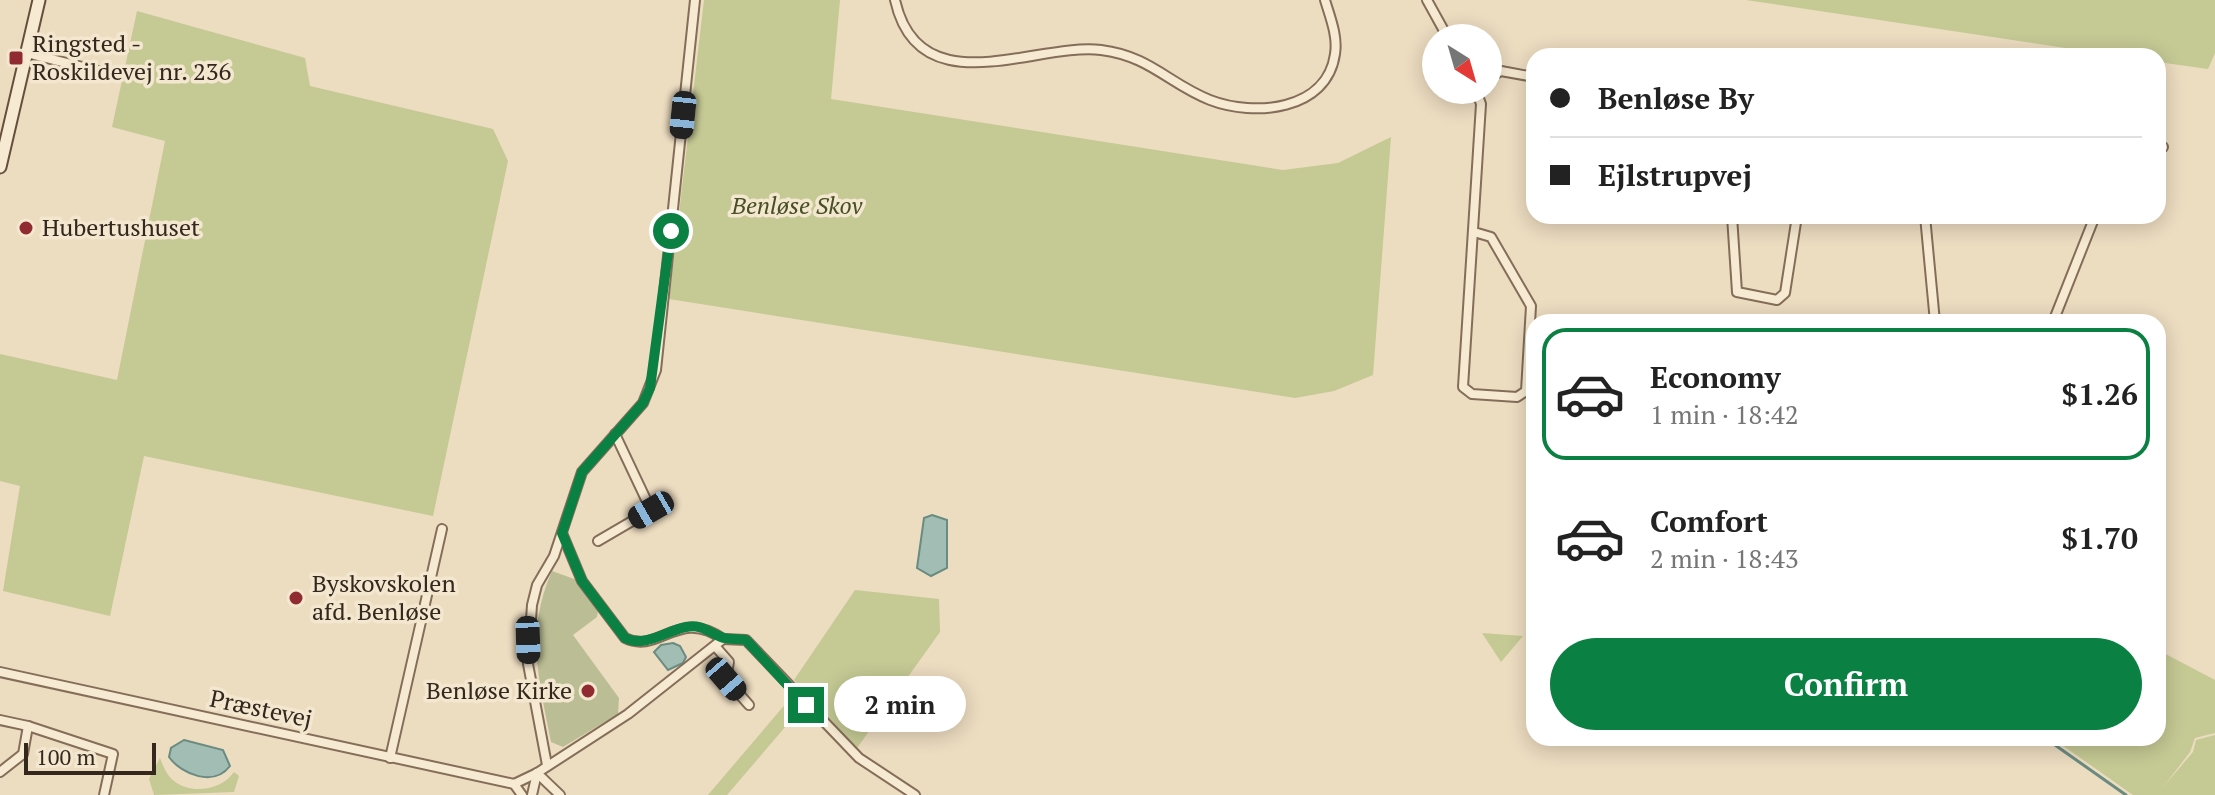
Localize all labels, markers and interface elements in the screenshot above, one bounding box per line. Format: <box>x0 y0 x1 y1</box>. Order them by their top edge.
north arrow <box>1422 24 1502 104</box>
map controls <box>1422 24 1502 104</box>
place label: Ringsted - Roskildevej nr. 236 <box>32 27 232 87</box>
marker: Ringsted - Roskildevej nr. 236 <box>7 49 25 67</box>
text: Benløse By <box>1598 78 1754 118</box>
car <box>669 90 697 140</box>
text: Ejlstrupvej <box>1598 155 1752 195</box>
park label: Benløse Skov <box>730 189 863 221</box>
place label: Hubertushuset <box>42 211 200 243</box>
route start <box>653 213 689 249</box>
marker: Hubertushuset <box>17 219 35 237</box>
text: Economy <box>1650 357 1781 397</box>
icon: car <box>1554 358 1626 430</box>
text: $1.26 <box>2061 374 2138 414</box>
text: 1 min · 18:42 <box>1650 397 1799 431</box>
car <box>624 488 678 532</box>
text: Comfort <box>1650 501 1768 541</box>
icon: car <box>1554 502 1626 574</box>
text: $1.70 <box>2061 518 2138 558</box>
text: 2 min · 18:43 <box>1650 541 1799 575</box>
place label: Byskovskolen afd. Benløse <box>312 567 456 627</box>
marker: Byskovskolen afd. Benløse <box>287 589 305 607</box>
car <box>515 616 541 664</box>
button: Confirm <box>1550 638 2142 730</box>
car <box>701 653 751 705</box>
place label: Benløse Kirke <box>426 674 572 706</box>
callout: 2 min <box>834 677 966 733</box>
street label: Præstevej <box>207 682 315 734</box>
marker: Benløse Kirke <box>579 682 597 700</box>
route end <box>788 687 824 723</box>
text: 2 min <box>864 687 936 721</box>
scale bar <box>24 739 156 775</box>
text: 100 m <box>36 742 96 771</box>

